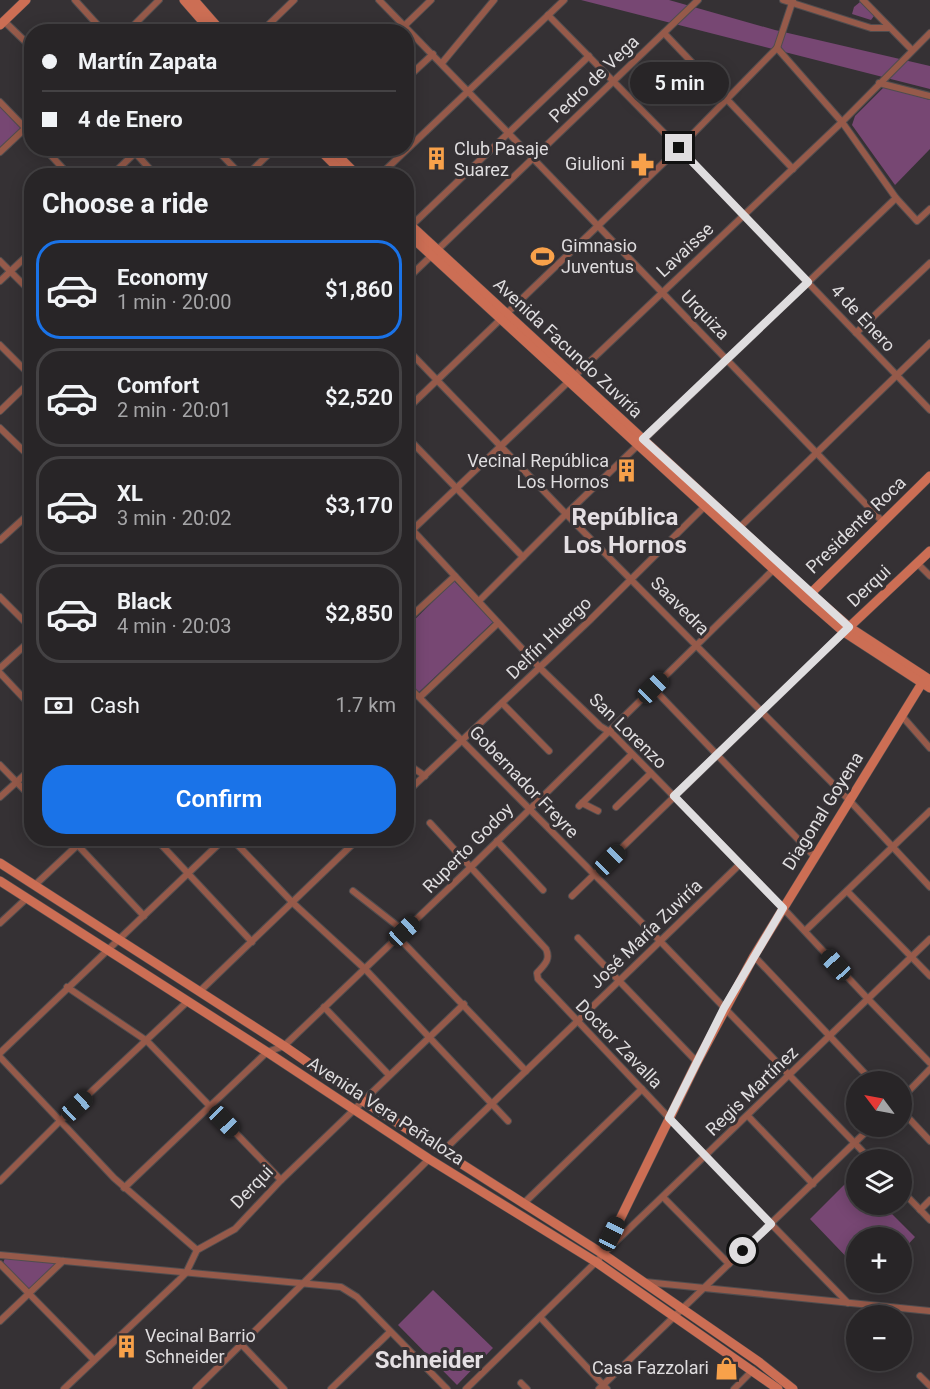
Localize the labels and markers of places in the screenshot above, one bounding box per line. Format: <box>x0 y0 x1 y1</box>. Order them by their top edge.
place label: Club Pasaje Suarez <box>454 138 549 180</box>
building icon: Club Pasaje Suarez <box>423 146 449 172</box>
pharmacy icon: Giulioni <box>630 151 656 177</box>
place label: Giulioni <box>565 153 625 174</box>
place label: Gimnasio Juventus <box>561 235 637 277</box>
sports icon: Gimnasio Juventus <box>530 243 556 269</box>
place label: Vecinal República Los Hornos <box>467 450 609 492</box>
building icon: Vecinal República Los Hornos <box>614 458 640 484</box>
place label: Vecinal Barrio Schneider <box>145 1325 256 1367</box>
building icon: Vecinal Barrio Schneider <box>114 1333 140 1359</box>
shop icon: Casa Fazzolari <box>714 1355 740 1381</box>
place label: Casa Fazzolari <box>592 1357 709 1378</box>

